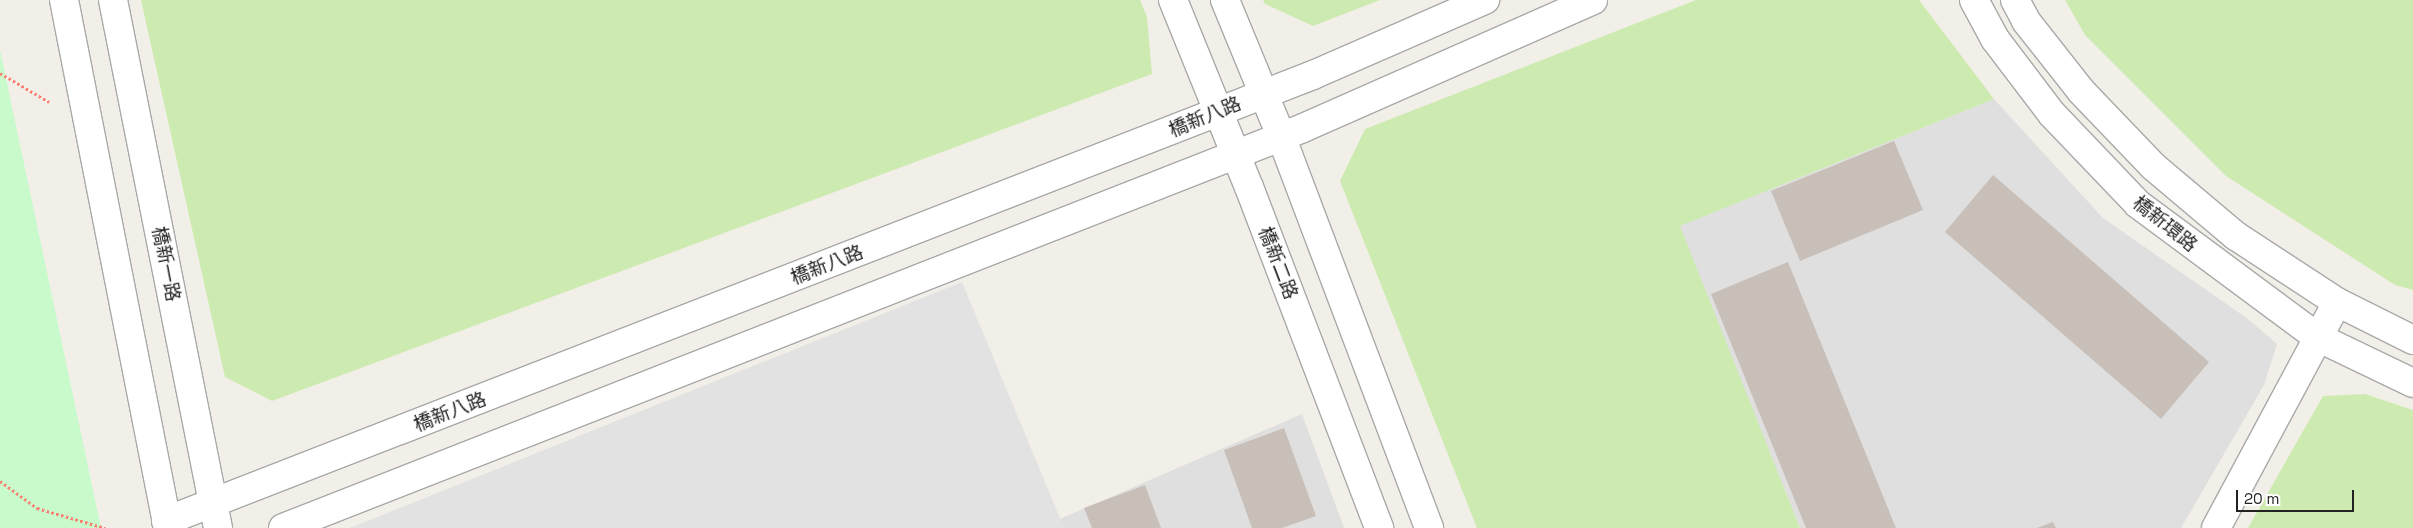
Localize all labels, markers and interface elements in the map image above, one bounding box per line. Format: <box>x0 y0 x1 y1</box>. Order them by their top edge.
street label: 橋新八路 <box>1165 92 1245 142</box>
street label: 橋新環路 <box>2128 191 2202 257</box>
street label: 橋新二路 <box>1254 223 1302 303</box>
street label: 橋新一路 <box>148 225 184 303</box>
street label: 橋新八路 <box>787 241 867 289</box>
street label: 橋新八路 <box>410 388 490 436</box>
scale bar <box>2238 480 2356 512</box>
text: 20 m <box>2244 489 2279 508</box>

